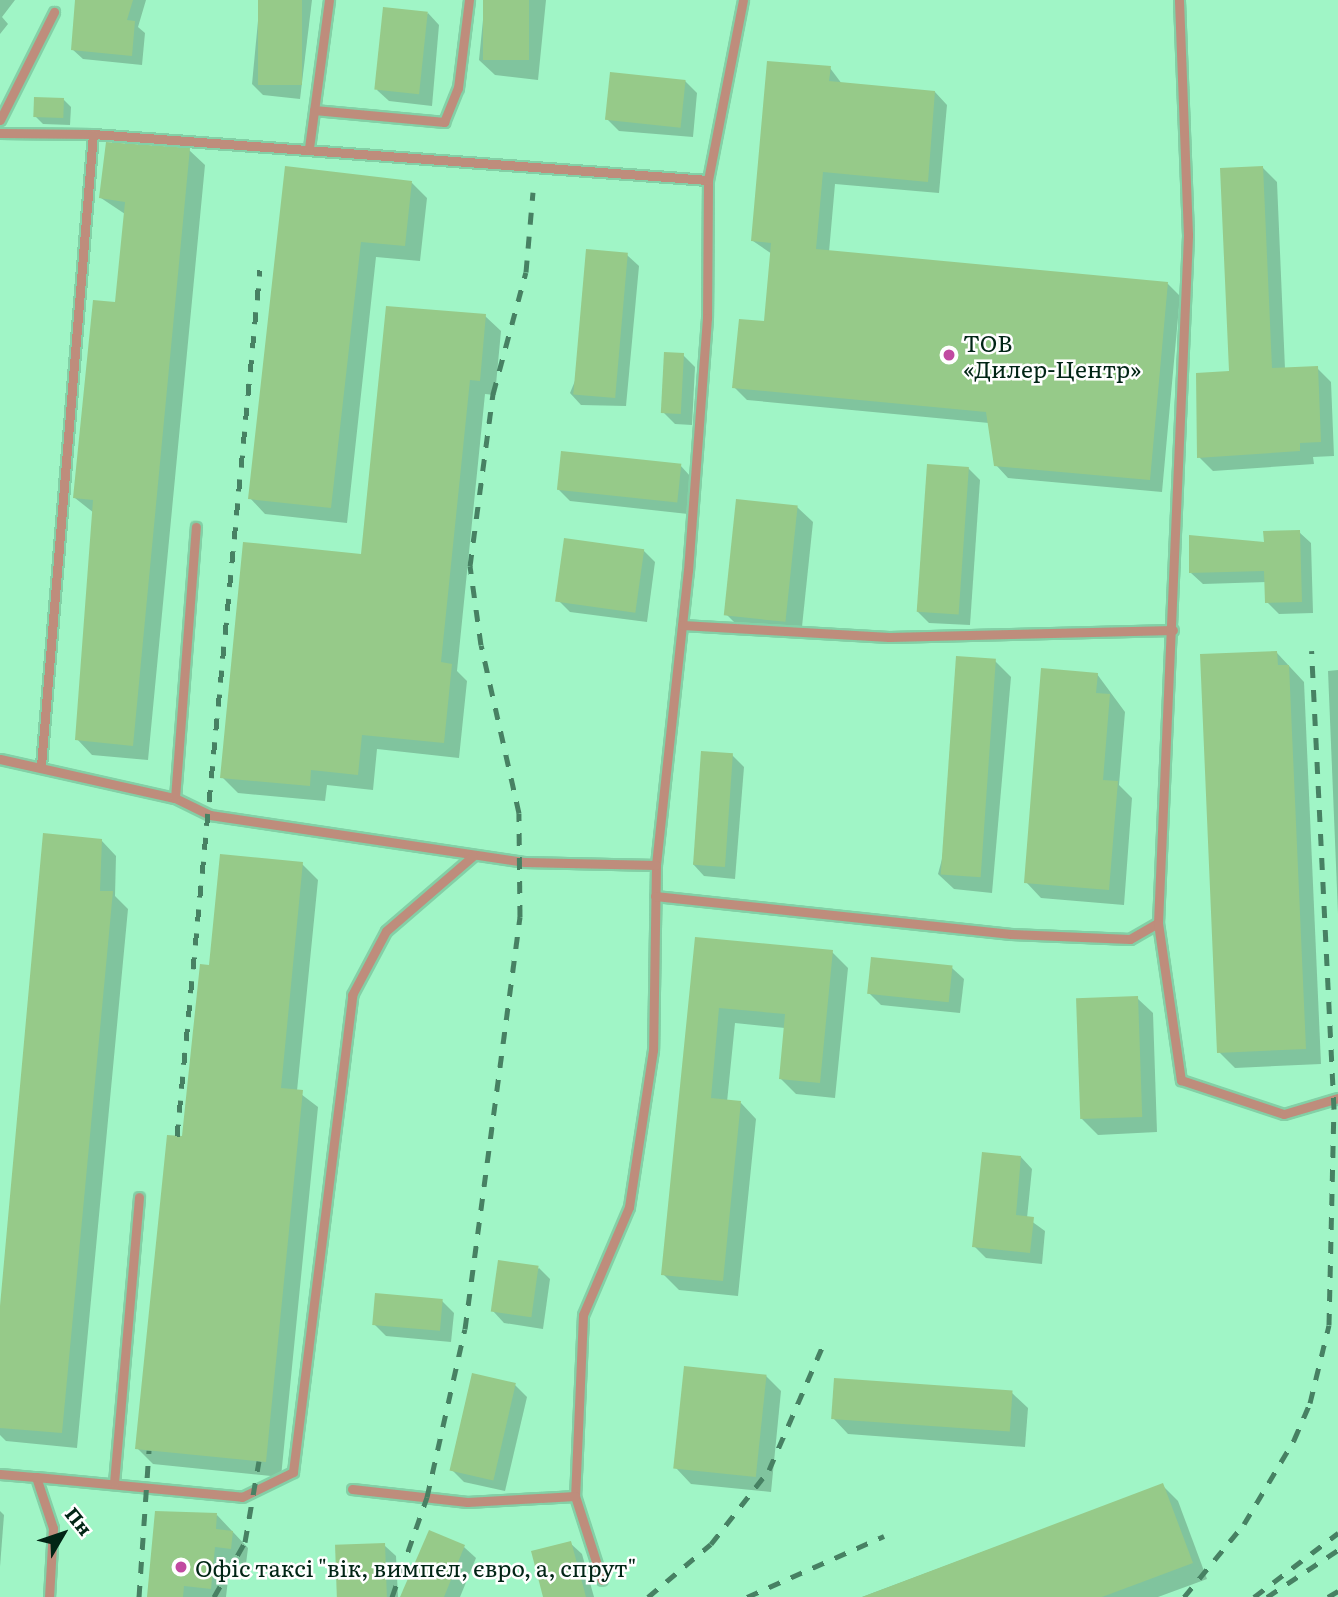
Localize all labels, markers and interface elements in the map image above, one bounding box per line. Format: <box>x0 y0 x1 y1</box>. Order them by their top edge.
place label: ТОВ «Дилер-Центр» <box>963 328 1142 382</box>
marker: ТОВ «Дилер-Центр» <box>941 347 957 363</box>
north arrow <box>28 1499 98 1569</box>
text: Пн <box>59 1500 99 1541</box>
place label: Офіс таксі "вік, вимпєл, євро, а, спрут" <box>195 1553 636 1581</box>
marker: Офіс таксі "вік, вимпєл, євро, а, спрут" <box>173 1559 189 1575</box>

